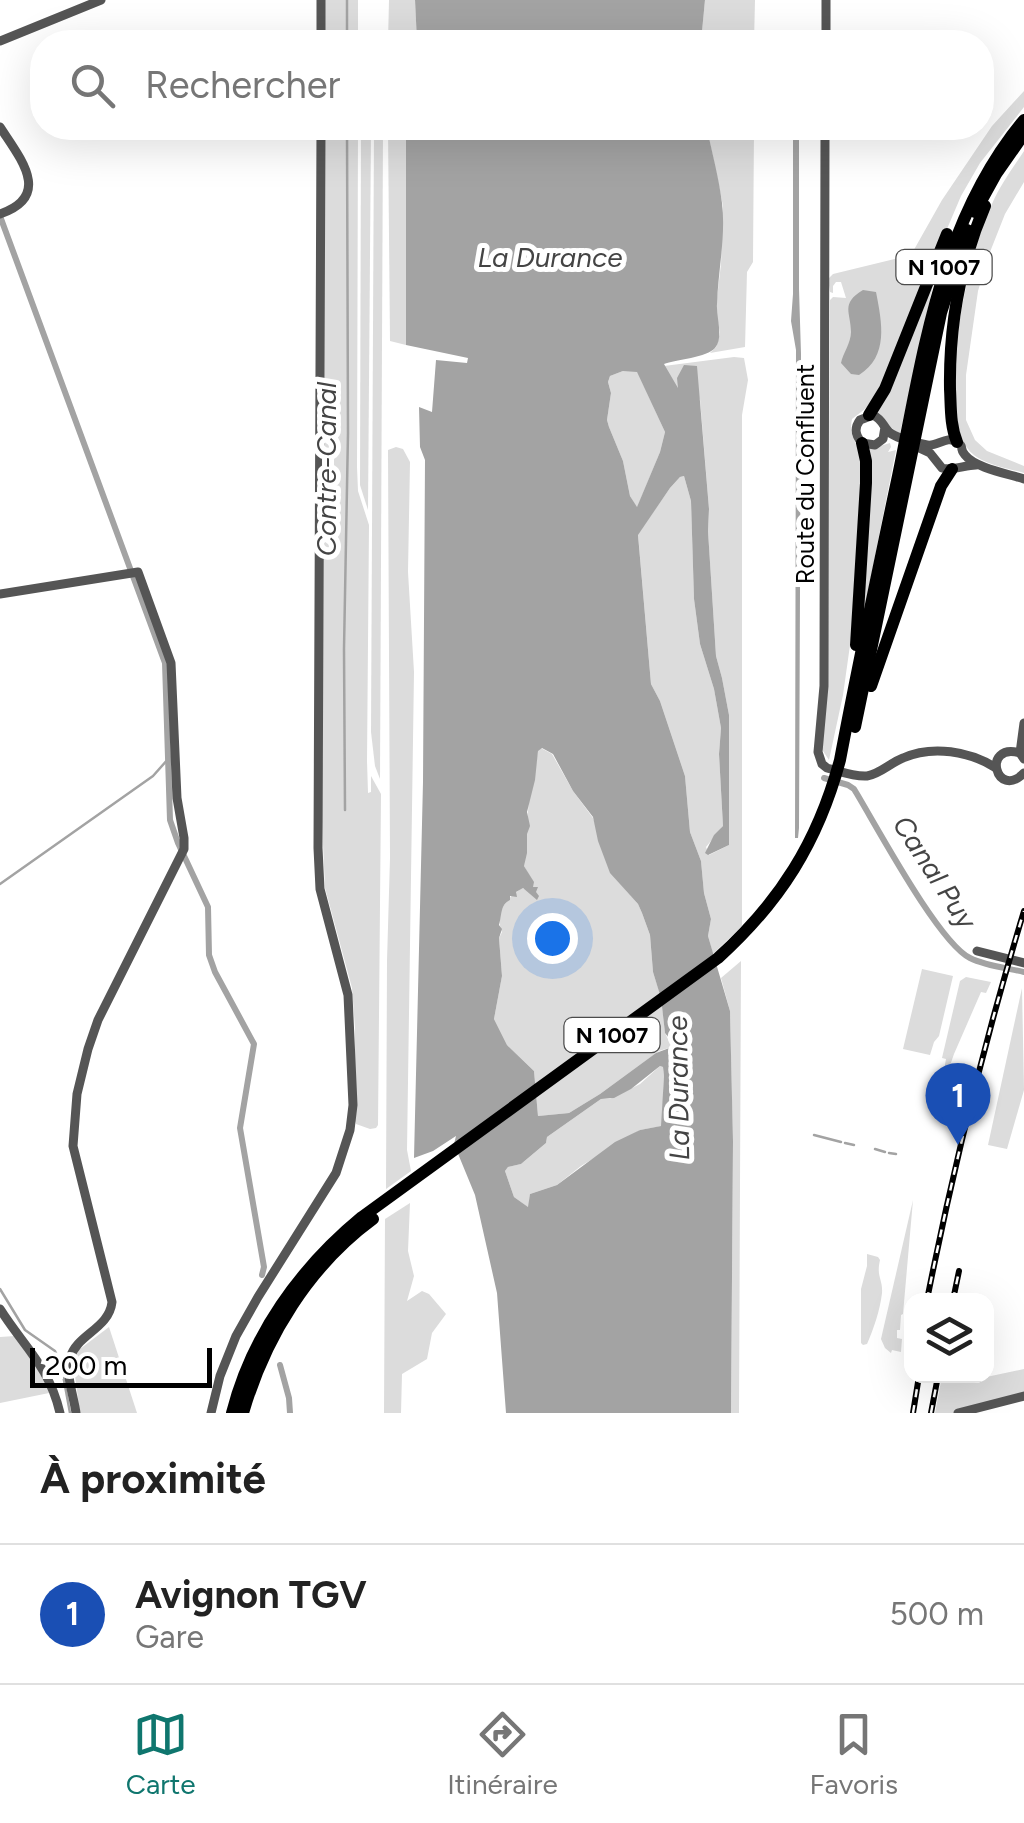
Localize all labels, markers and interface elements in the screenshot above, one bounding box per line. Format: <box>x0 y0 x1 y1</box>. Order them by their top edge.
search box <box>30 30 994 140</box>
icon: search <box>65 58 120 113</box>
text: Rechercher <box>145 62 340 108</box>
water label: La Durance <box>478 240 622 274</box>
road number: N 1007 <box>896 250 992 284</box>
street label: Route du Confluent <box>790 364 820 584</box>
water label: Contre-Canal <box>309 381 343 556</box>
water label: Canal Puy <box>886 809 985 936</box>
your location <box>527 913 578 964</box>
water label: La Durance <box>660 1015 696 1161</box>
road number: N 1007 <box>564 1018 660 1052</box>
pin: 1 <box>926 1062 990 1145</box>
map controls <box>904 1293 994 1383</box>
button: layers <box>904 1293 994 1383</box>
scale bar <box>30 1343 212 1388</box>
text: 200 m <box>45 1348 127 1382</box>
text: À proximité <box>40 1453 266 1504</box>
text: Avignon TGV <box>135 1572 367 1618</box>
text: 1 <box>66 1595 79 1633</box>
text: 500 m <box>889 1595 984 1633</box>
text: Gare <box>135 1618 204 1656</box>
tab: Carte <box>126 1707 196 1801</box>
tab: Itinéraire <box>447 1707 558 1801</box>
tab: Favoris <box>810 1707 898 1801</box>

